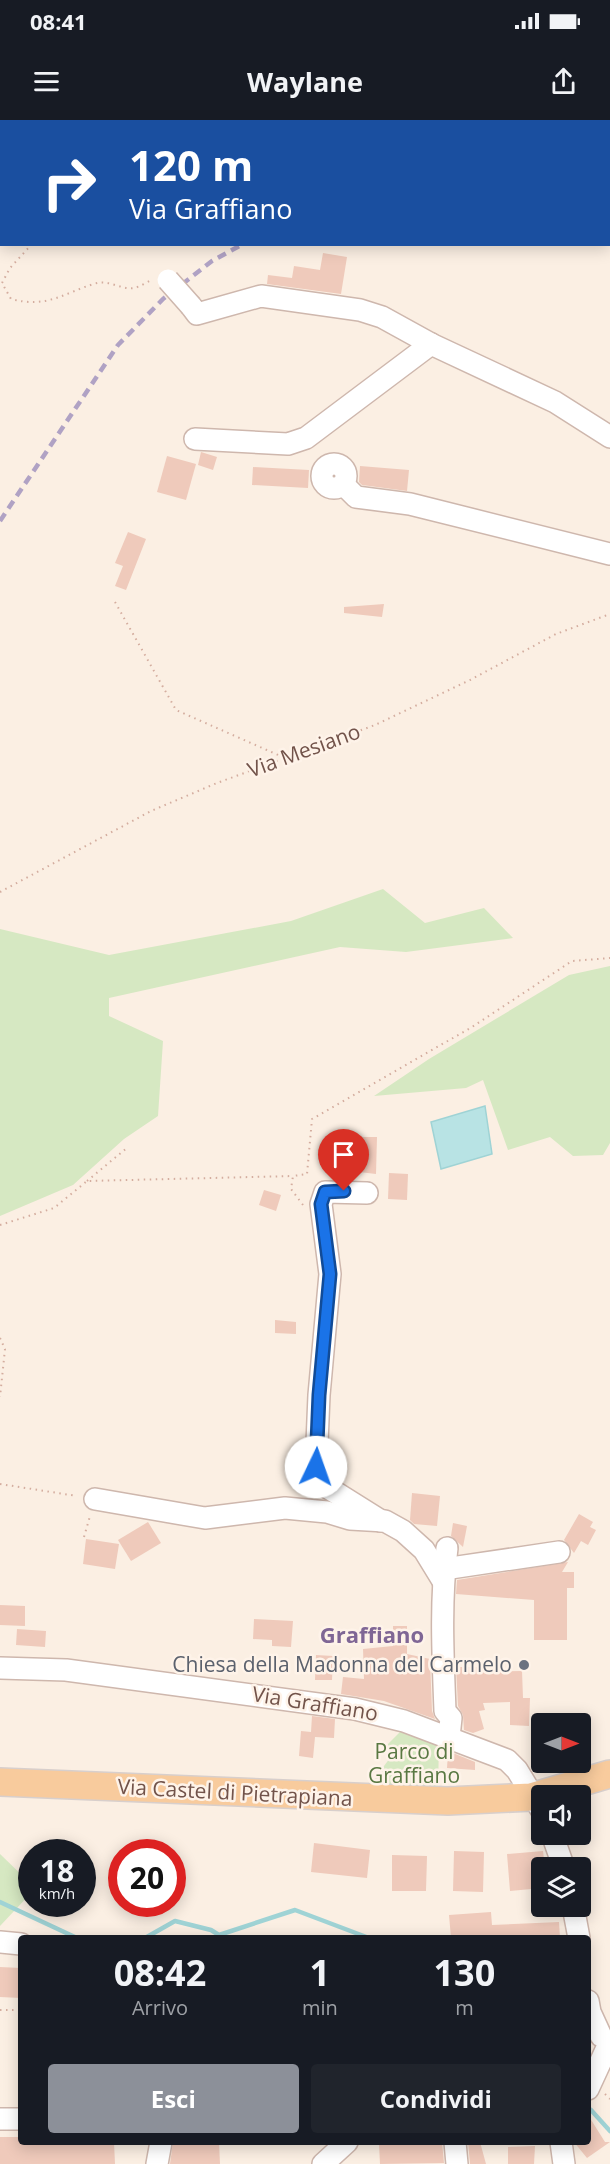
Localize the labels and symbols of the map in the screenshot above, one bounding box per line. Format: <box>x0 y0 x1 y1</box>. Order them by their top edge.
street label: Via Mesiano <box>243 717 364 783</box>
pin <box>318 1129 369 1191</box>
position arrow <box>284 1435 348 1499</box>
district label: Graffiano <box>320 1619 424 1649</box>
place label: Chiesa della Madonna del Carmelo <box>172 1650 512 1678</box>
marker: Chiesa della Madonna del Carmelo <box>517 1658 531 1672</box>
street label: Via Graffiano <box>250 1679 380 1727</box>
north arrow <box>531 1713 591 1773</box>
park label: Parco di Graffiano <box>368 1737 460 1789</box>
street label: Via Castel di Pietrapiana <box>117 1772 353 1812</box>
speed limit sign: 20 <box>108 1839 186 1917</box>

